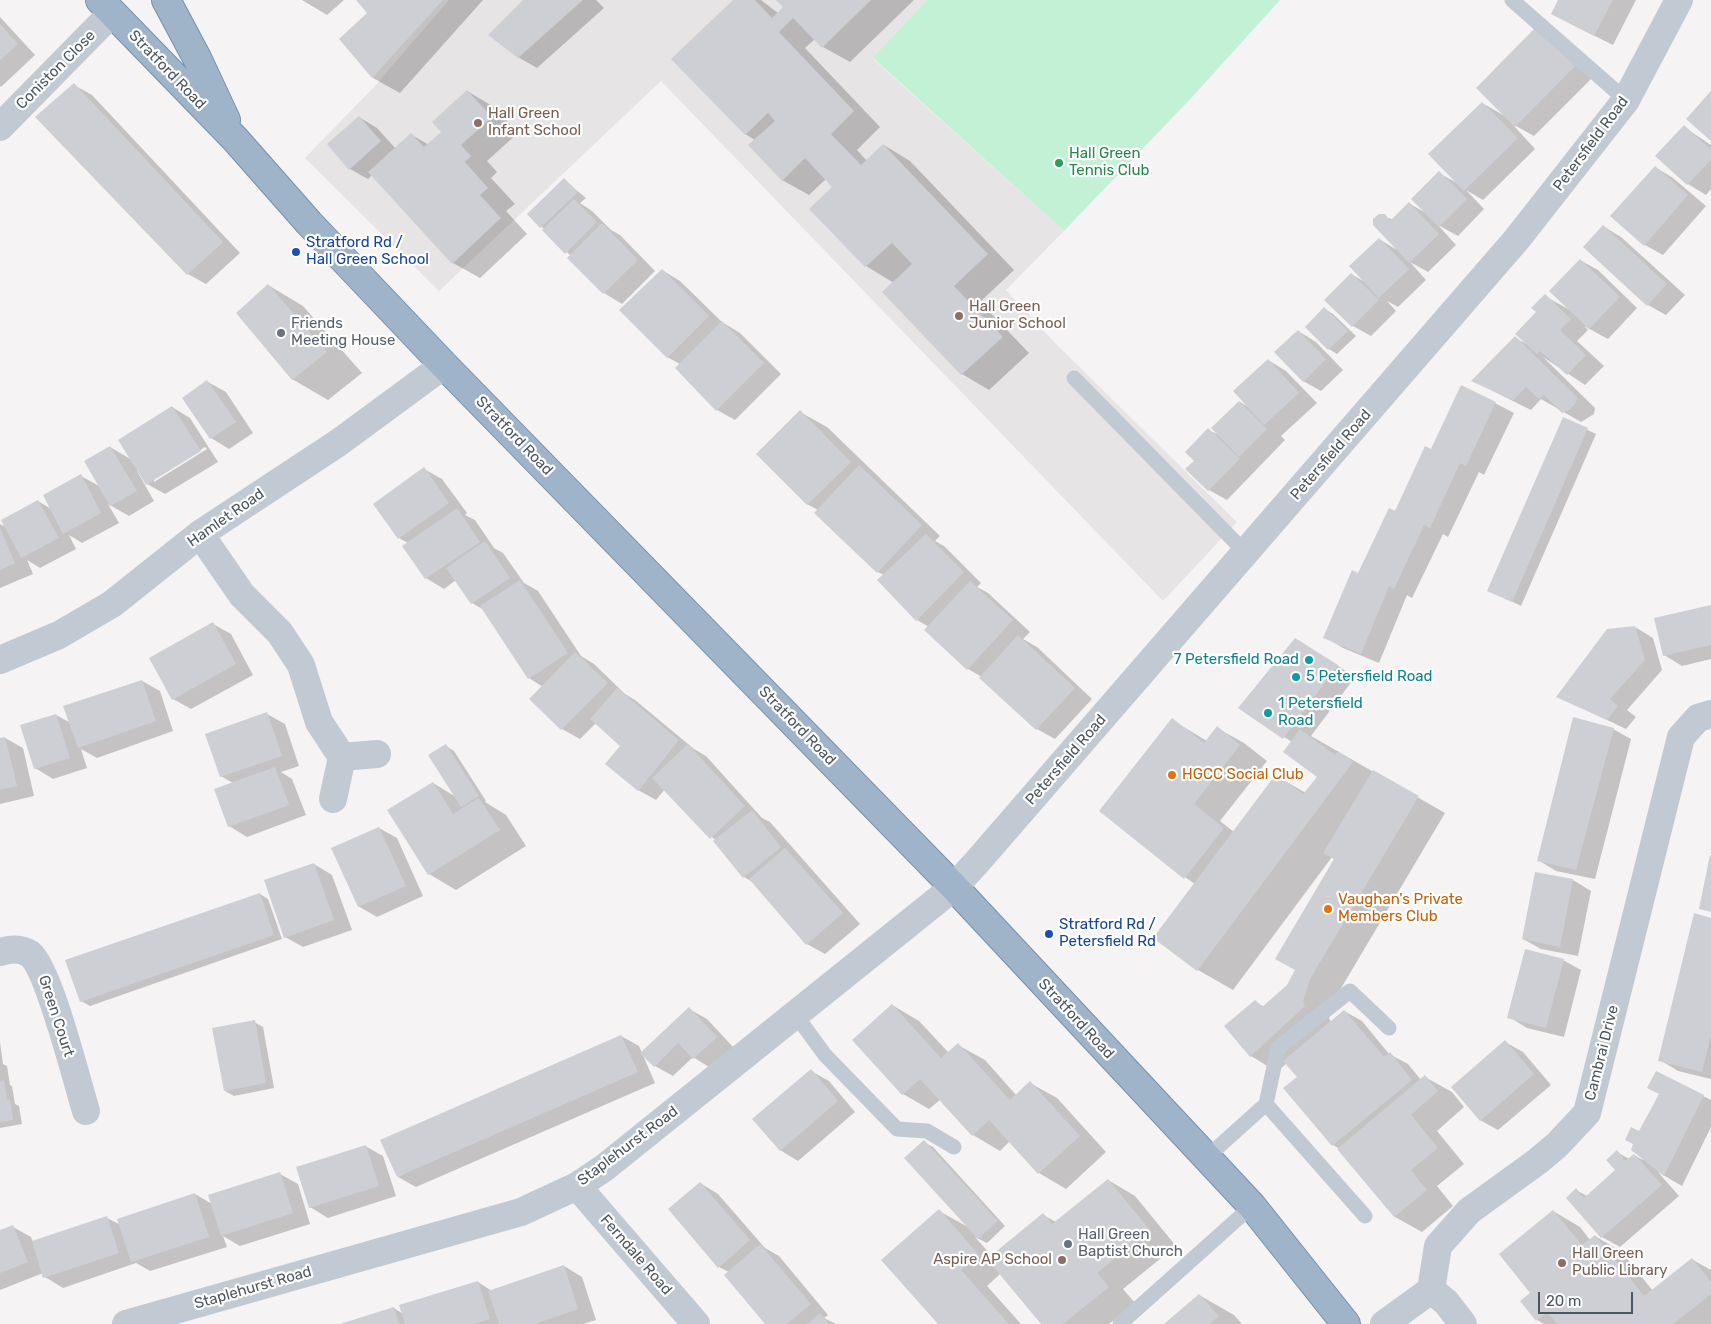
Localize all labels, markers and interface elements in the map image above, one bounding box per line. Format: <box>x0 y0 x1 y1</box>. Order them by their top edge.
street label: Coniston Close <box>13 27 99 113</box>
street label: Stratford Road <box>125 27 209 113</box>
street label: Petersfield Road <box>1550 93 1632 195</box>
place label: Hall Green Infant School <box>488 105 581 140</box>
marker: Hall Green Infant School <box>472 117 484 129</box>
place label: Hall Green Tennis Club <box>1069 145 1149 180</box>
marker: Hall Green Tennis Club <box>1053 157 1065 169</box>
place label: Stratford Rd / Hall Green School <box>306 234 429 269</box>
marker: Stratford Rd / Hall Green School <box>290 246 302 258</box>
place label: Hall Green Junior School <box>969 298 1066 333</box>
marker: Hall Green Junior School <box>953 310 965 322</box>
place label: Friends Meeting House <box>291 315 395 350</box>
marker: Friends Meeting House <box>275 327 287 339</box>
street label: Stratford Road <box>472 393 556 479</box>
street label: Petersfield Road <box>1287 406 1375 504</box>
street label: Hamlet Road <box>184 485 268 551</box>
place label: 7 Petersfield Road <box>1174 651 1299 669</box>
marker: 7 Petersfield Road <box>1303 654 1315 666</box>
place label: 5 Petersfield Road <box>1306 668 1432 686</box>
marker: 5 Petersfield Road <box>1290 671 1302 683</box>
street label: Stratford Road <box>755 683 839 769</box>
place label: 1 Petersfield Road <box>1278 695 1363 730</box>
marker: 1 Petersfield Road <box>1262 707 1274 719</box>
street label: Petersfield Road <box>1022 711 1110 809</box>
place label: HGCC Social Club <box>1182 766 1304 784</box>
marker: HGCC Social Club <box>1166 769 1178 781</box>
place label: Vaughan's Private Members Club <box>1338 891 1463 926</box>
marker: Vaughan's Private Members Club <box>1322 903 1334 915</box>
place label: Stratford Rd / Petersfield Rd <box>1059 916 1156 951</box>
marker: Stratford Rd / Petersfield Rd <box>1043 928 1055 940</box>
street label: Green Court <box>34 973 78 1059</box>
street label: Stratford Road <box>1034 975 1118 1063</box>
street label: Cambrai Drive <box>1581 1003 1623 1103</box>
street label: Staplehurst Road <box>574 1102 682 1190</box>
street label: Ferndale Road <box>596 1211 676 1299</box>
place label: Hall Green Baptist Church <box>1078 1226 1183 1261</box>
marker: Hall Green Baptist Church <box>1062 1238 1074 1250</box>
place label: Hall Green Public Library <box>1572 1245 1668 1280</box>
place label: Aspire AP School <box>933 1251 1052 1269</box>
marker: Aspire AP School <box>1056 1254 1068 1266</box>
marker: Hall Green Public Library <box>1556 1257 1568 1269</box>
street label: Staplehurst Road <box>192 1263 314 1313</box>
scale bar <box>1541 1282 1636 1314</box>
text: 20 m <box>1546 1292 1581 1310</box>

